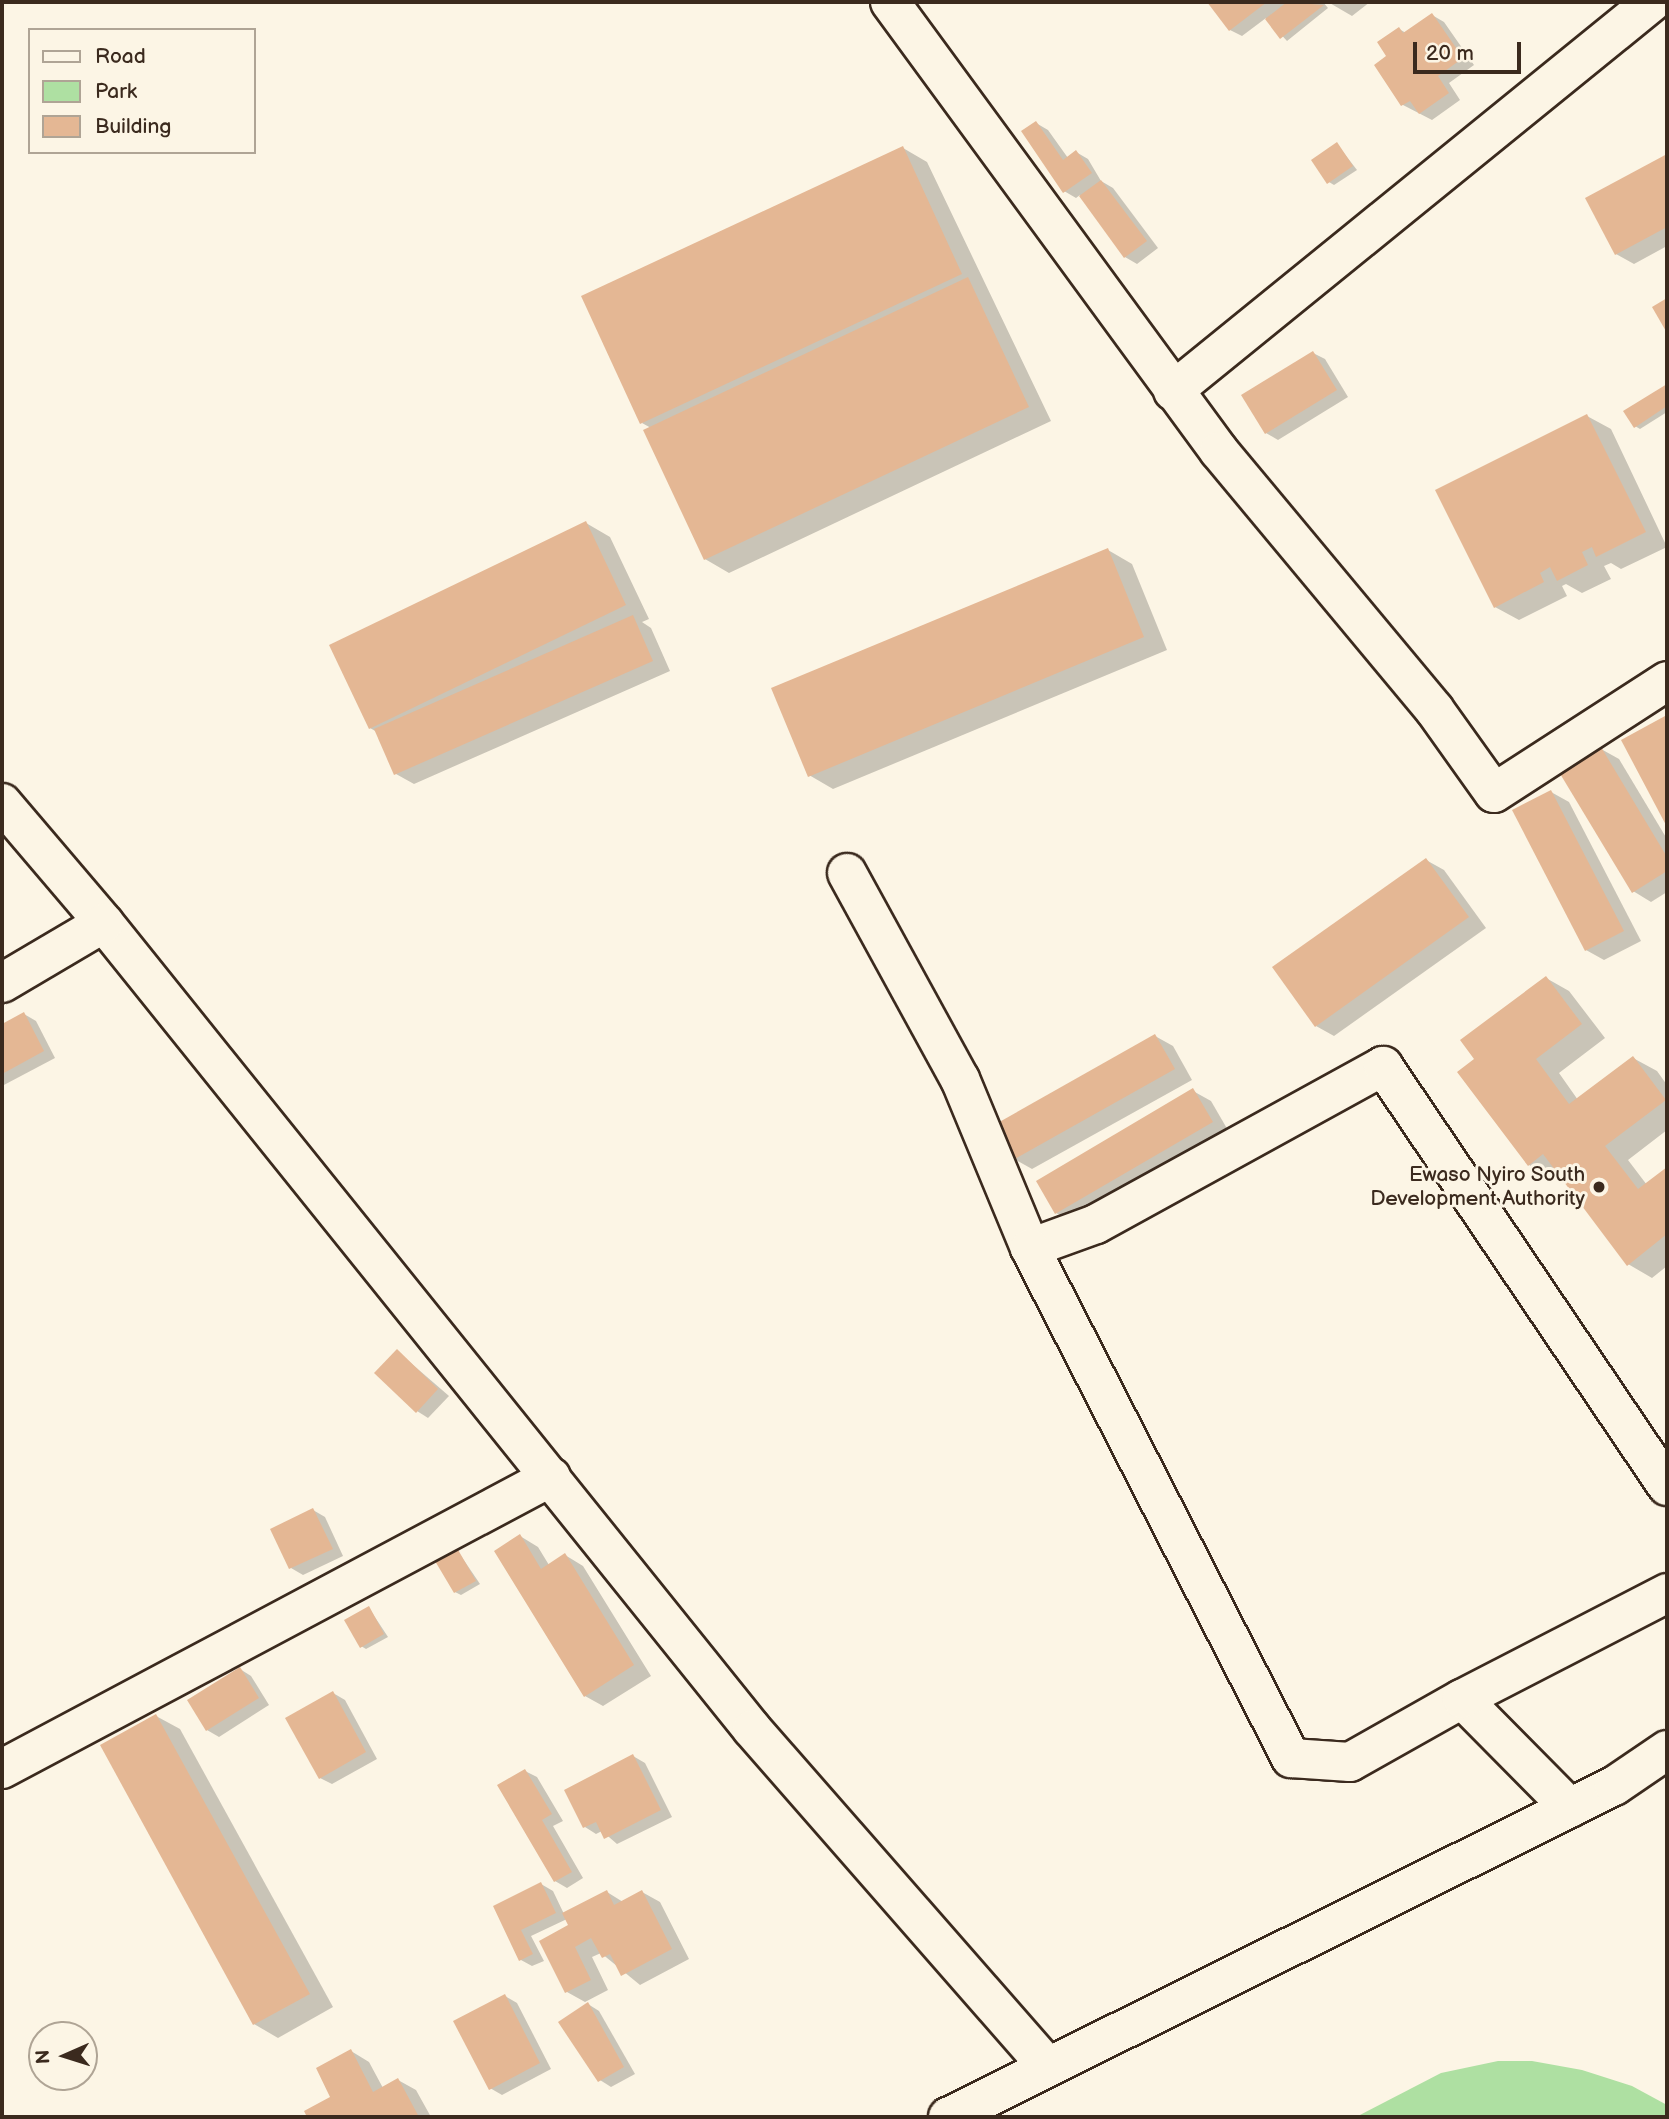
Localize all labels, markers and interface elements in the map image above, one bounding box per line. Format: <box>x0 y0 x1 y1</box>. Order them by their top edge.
legend <box>28 28 256 154</box>
scale bar <box>1417 28 1526 72</box>
text: 20 m <box>1426 41 1474 66</box>
text: Road <box>95 44 146 69</box>
text: Park <box>95 79 137 104</box>
text: Building <box>95 114 171 139</box>
place label: Ewaso Nyiro South Development Authority <box>1370 1162 1585 1212</box>
marker: Ewaso Nyiro South Development Authority <box>1591 1179 1607 1195</box>
north arrow <box>28 2021 98 2091</box>
text: N <box>32 2049 55 2065</box>

